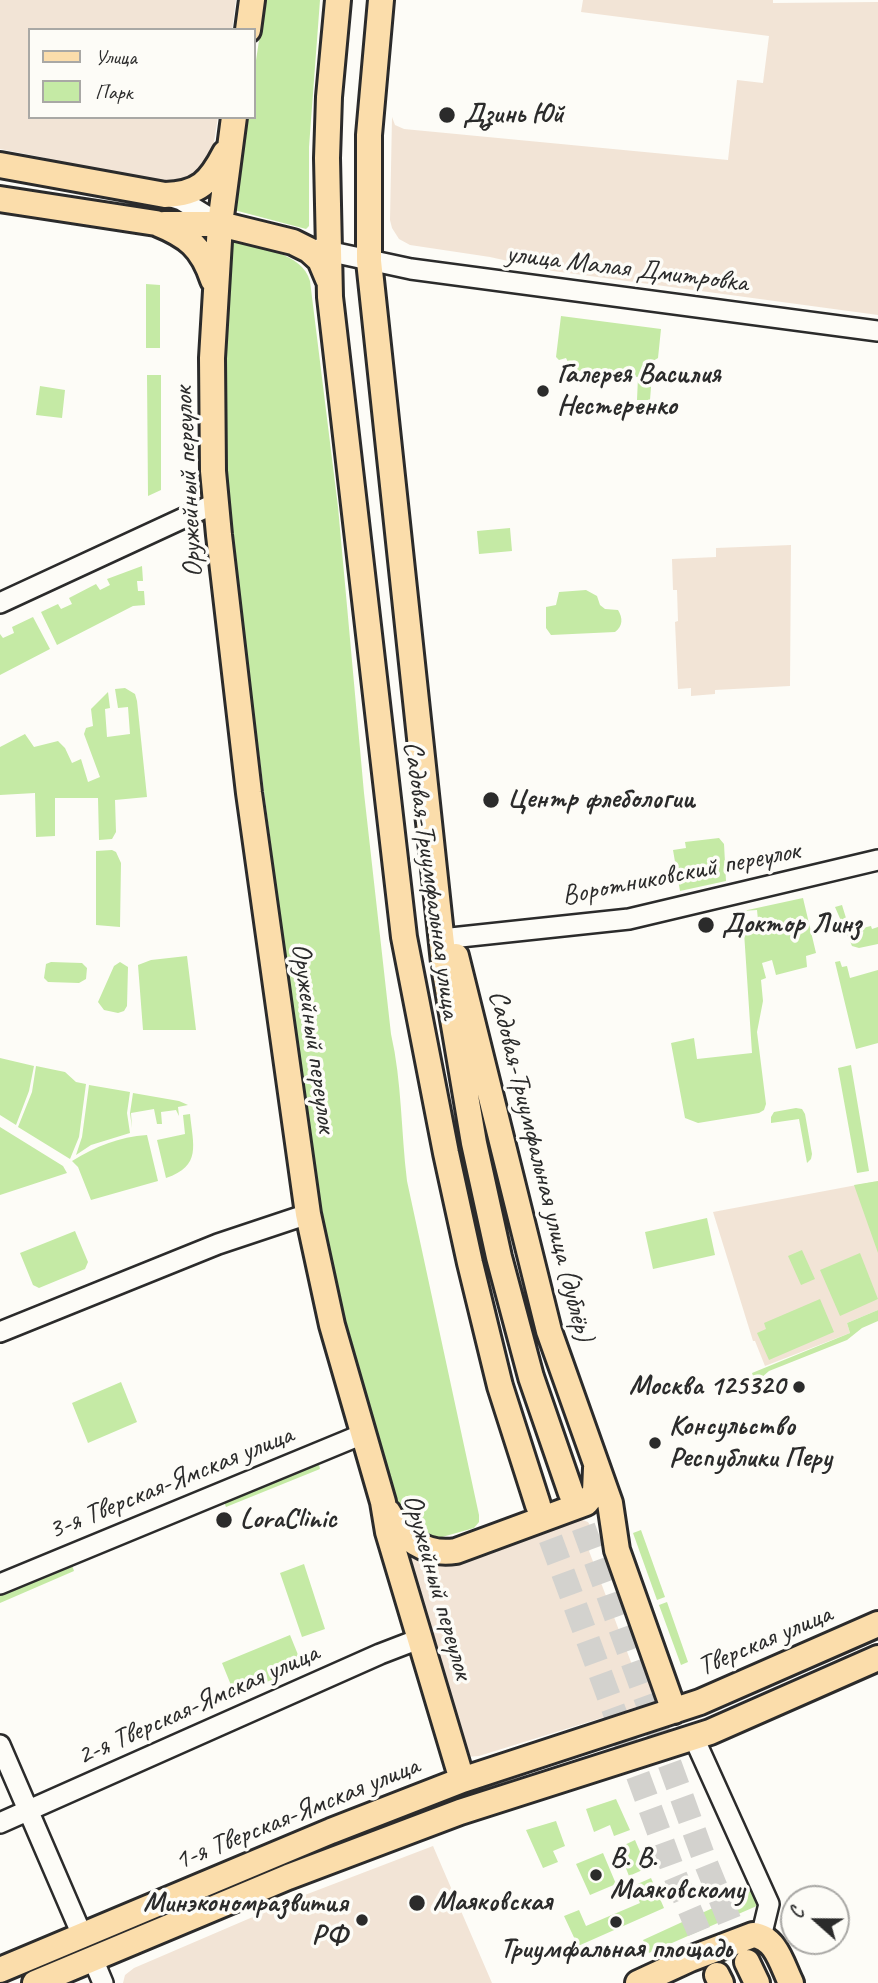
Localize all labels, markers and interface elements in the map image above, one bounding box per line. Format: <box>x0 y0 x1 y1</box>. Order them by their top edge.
legend <box>28 28 256 119</box>
text: Улица <box>95 44 137 70</box>
text: Парк <box>95 79 132 105</box>
place label: Дзинь Юй <box>463 98 564 132</box>
marker: Дзинь Юй <box>437 105 457 125</box>
street label: улица Малая Дмитровка <box>504 237 750 301</box>
place label: Галерея Василия Нестеренко <box>557 358 721 424</box>
marker: Галерея Василия Нестеренко <box>535 383 551 399</box>
street label: Оружейный переулок <box>167 386 211 578</box>
street label: Садовая-Триумфальная улица <box>395 739 467 1021</box>
place label: Центр флебологии <box>507 783 695 817</box>
marker: Центр флебологии <box>481 790 501 810</box>
street label: Воротниковский переулок <box>559 834 803 914</box>
place label: Доктор Линз <box>722 908 862 942</box>
marker: Доктор Линз <box>696 915 716 935</box>
street label: Оружейный переулок <box>283 941 343 1135</box>
street label: Садовая-Триумфальная улица (дублёр) <box>480 987 600 1345</box>
place label: Москва 125320 <box>629 1370 785 1404</box>
marker: Москва 125320 <box>791 1379 807 1395</box>
place label: Консульство Республики Перу <box>669 1410 832 1476</box>
street label: 3-я Тверская-Ямская улица <box>44 1419 298 1547</box>
marker: Консульство Республики Перу <box>647 1435 663 1451</box>
street label: Оружейный переулок <box>395 1491 479 1683</box>
place label: LoraClinic <box>240 1503 336 1537</box>
marker: LoraClinic <box>214 1510 234 1530</box>
street label: Тверская улица <box>693 1598 837 1684</box>
street label: 2-я Тверская-Ямская улица <box>72 1637 324 1773</box>
street label: 1-я Тверская-Ямская улица <box>170 1750 424 1878</box>
place label: В. В. Маяковскому <box>610 1842 745 1908</box>
marker: В. В. Маяковскому <box>588 1867 604 1883</box>
north arrow <box>780 1885 850 1955</box>
place label: Маяковская <box>433 1886 552 1920</box>
place label: Минэкономразвития РФ <box>143 1887 348 1953</box>
marker: Маяковская <box>407 1893 427 1913</box>
text: С <box>784 1905 810 1922</box>
marker: Минэкономразвития РФ <box>354 1912 370 1928</box>
marker: Триумфальная площадь <box>608 1914 624 1930</box>
place label: Триумфальная площадь <box>500 1933 732 1967</box>

